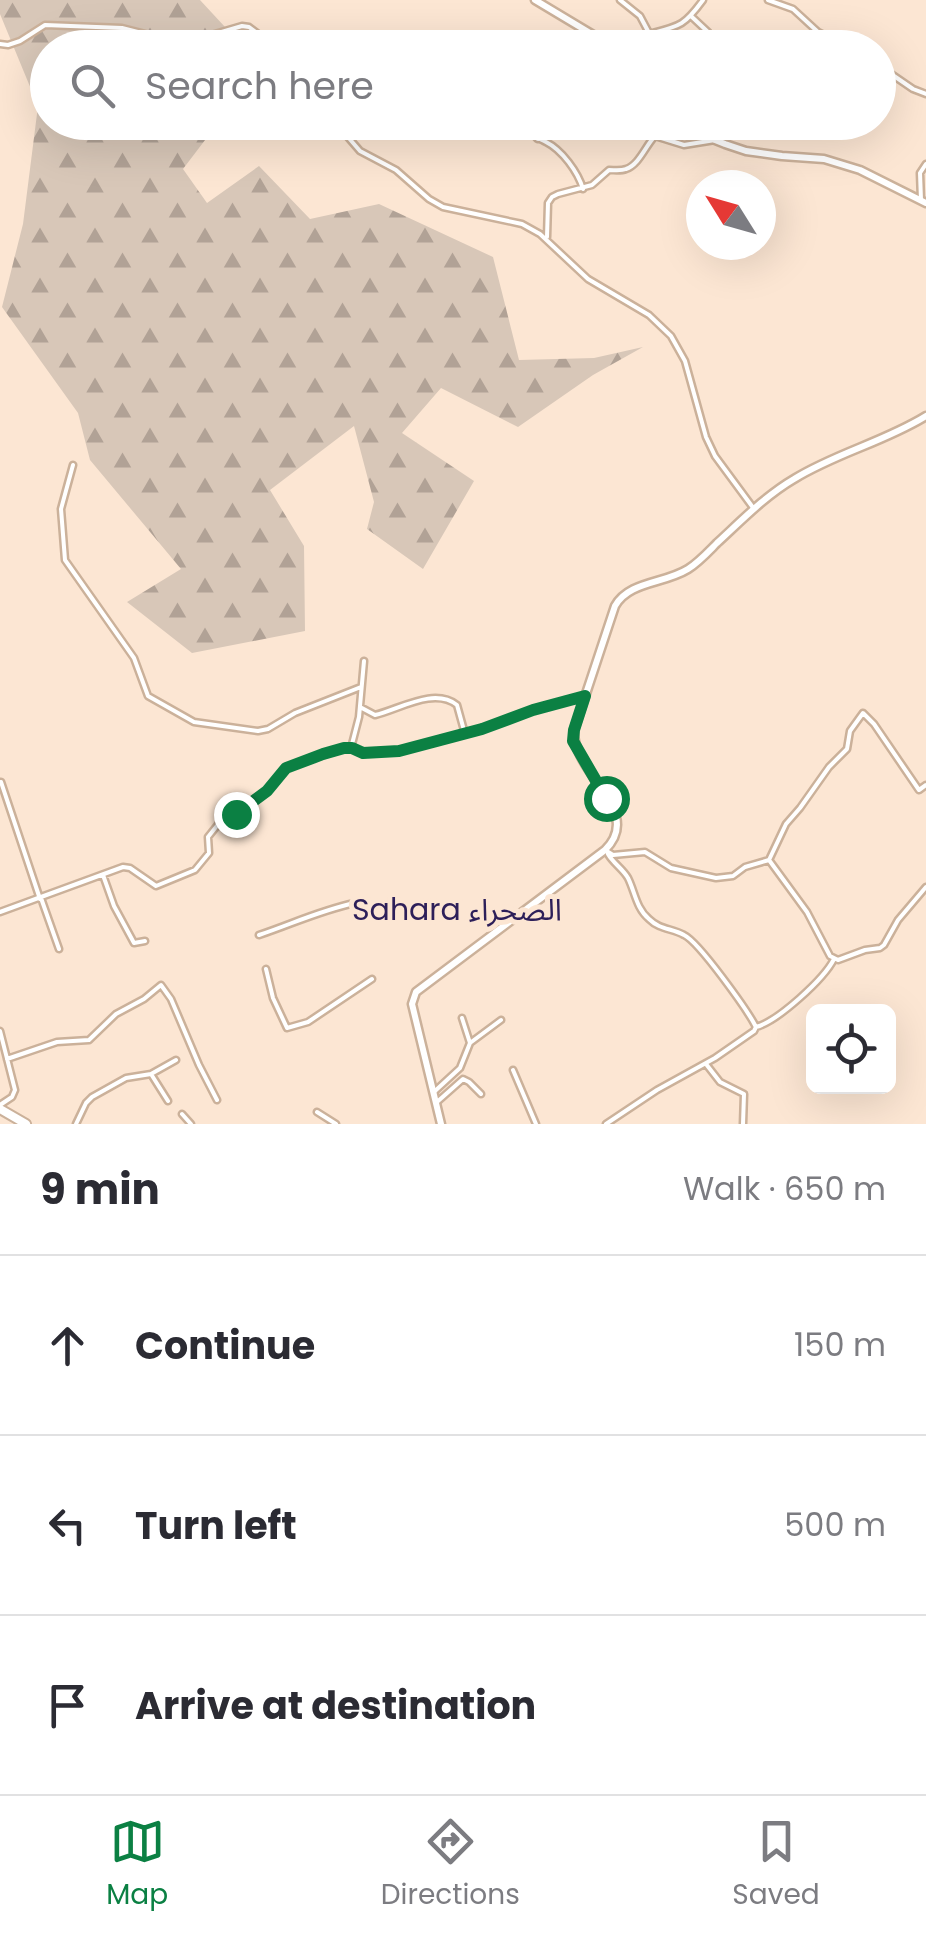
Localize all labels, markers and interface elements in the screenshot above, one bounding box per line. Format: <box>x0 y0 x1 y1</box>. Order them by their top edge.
search box <box>30 30 896 140</box>
icon: search <box>65 58 120 113</box>
text: Search here <box>145 59 374 112</box>
north arrow <box>686 170 776 260</box>
route start <box>584 776 630 822</box>
route end <box>214 792 260 838</box>
district label: Sahara الصحراء <box>352 888 562 931</box>
map controls <box>806 1004 896 1094</box>
button: locate <box>806 1004 896 1094</box>
text: 9 min <box>40 1160 160 1219</box>
text: Walk · 650 m <box>683 1166 886 1211</box>
icon: ahead <box>40 1318 95 1373</box>
text: Continue <box>135 1319 315 1372</box>
text: 150 m <box>794 1322 886 1367</box>
icon: left <box>40 1498 95 1553</box>
text: Turn left <box>135 1499 297 1552</box>
text: 500 m <box>784 1502 886 1547</box>
icon: arrive <box>40 1678 95 1733</box>
text: Arrive at destination <box>135 1679 536 1732</box>
tab: Map <box>106 1814 168 1916</box>
tab: Directions <box>381 1814 520 1916</box>
tab: Saved <box>732 1814 820 1916</box>

